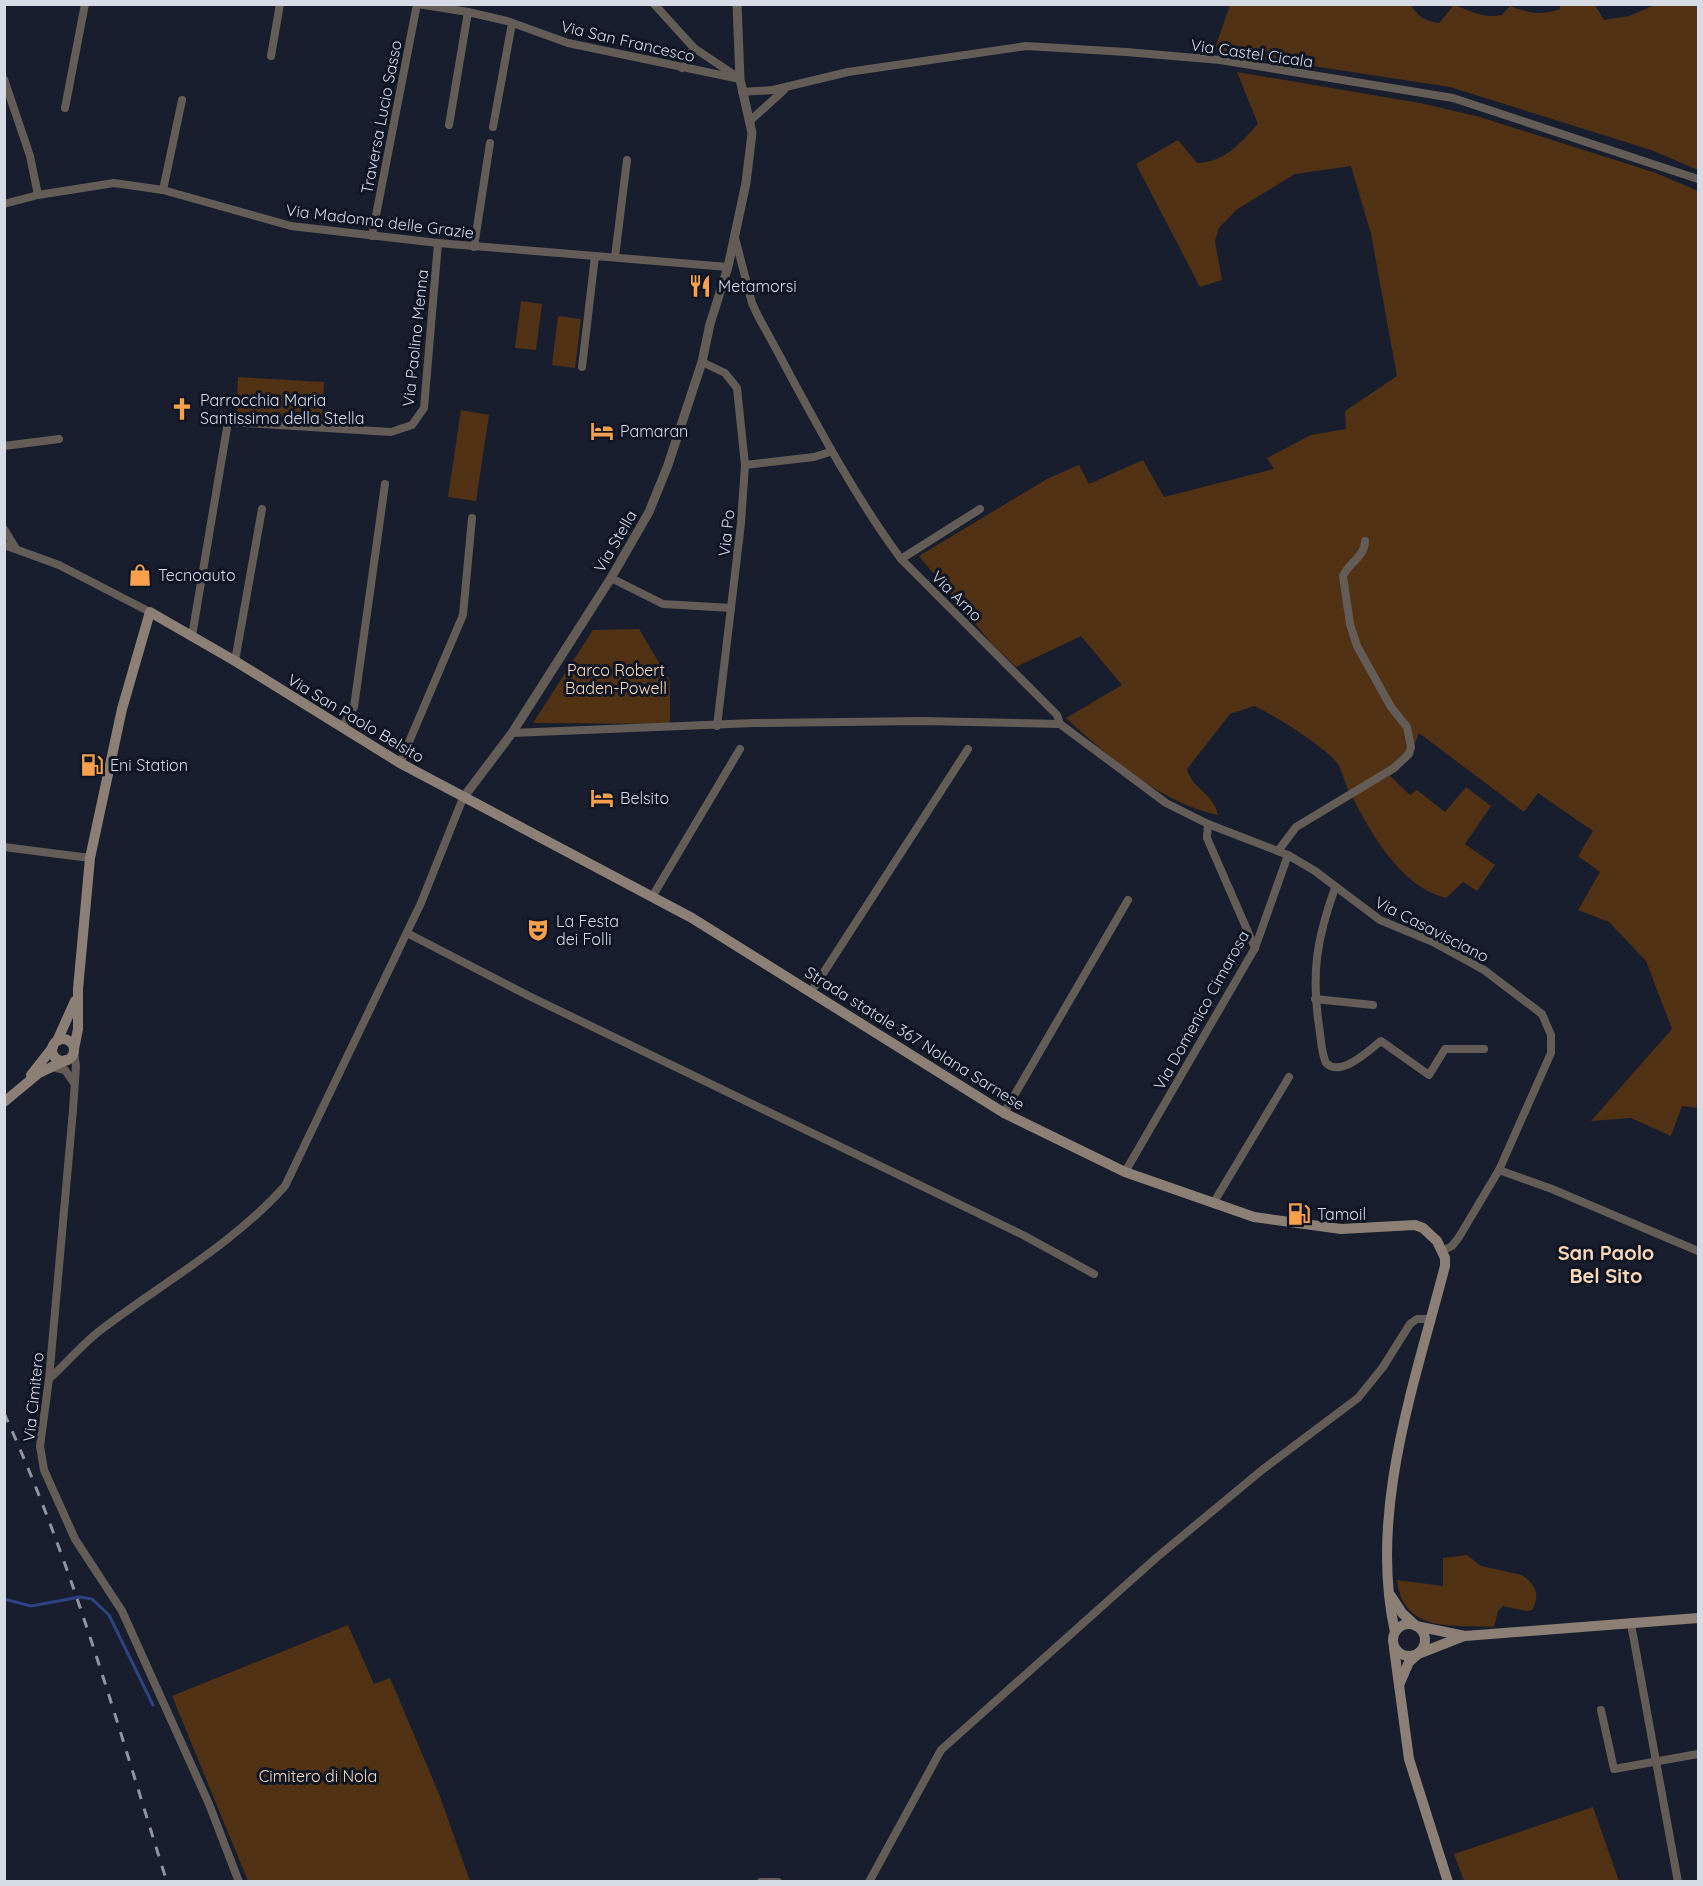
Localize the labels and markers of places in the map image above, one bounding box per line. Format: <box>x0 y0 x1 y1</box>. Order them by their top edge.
restaurant icon: Metamorsi <box>687 273 713 299</box>
place label: Metamorsi <box>718 276 797 296</box>
place label: Parrocchia Maria Santissima della Stella <box>200 390 364 428</box>
church icon: Parrocchia Maria Santissima della Stella <box>169 396 195 422</box>
hotel icon: Pamaran <box>589 418 615 444</box>
place label: Pamaran <box>620 421 688 441</box>
shop icon: Tecnoauto <box>127 562 153 588</box>
place label: Tecnoauto <box>158 565 236 585</box>
fuel station icon: Eni Station <box>79 752 105 778</box>
place label: Eni Station <box>110 755 188 775</box>
hotel icon: Belsito <box>589 785 615 811</box>
place label: Belsito <box>620 788 669 808</box>
place label: La Festa dei Folli <box>556 911 619 949</box>
theatre icon: La Festa dei Folli <box>525 917 551 943</box>
fuel station icon: Tamoil <box>1286 1201 1312 1227</box>
place label: Tamoil <box>1317 1204 1366 1224</box>

